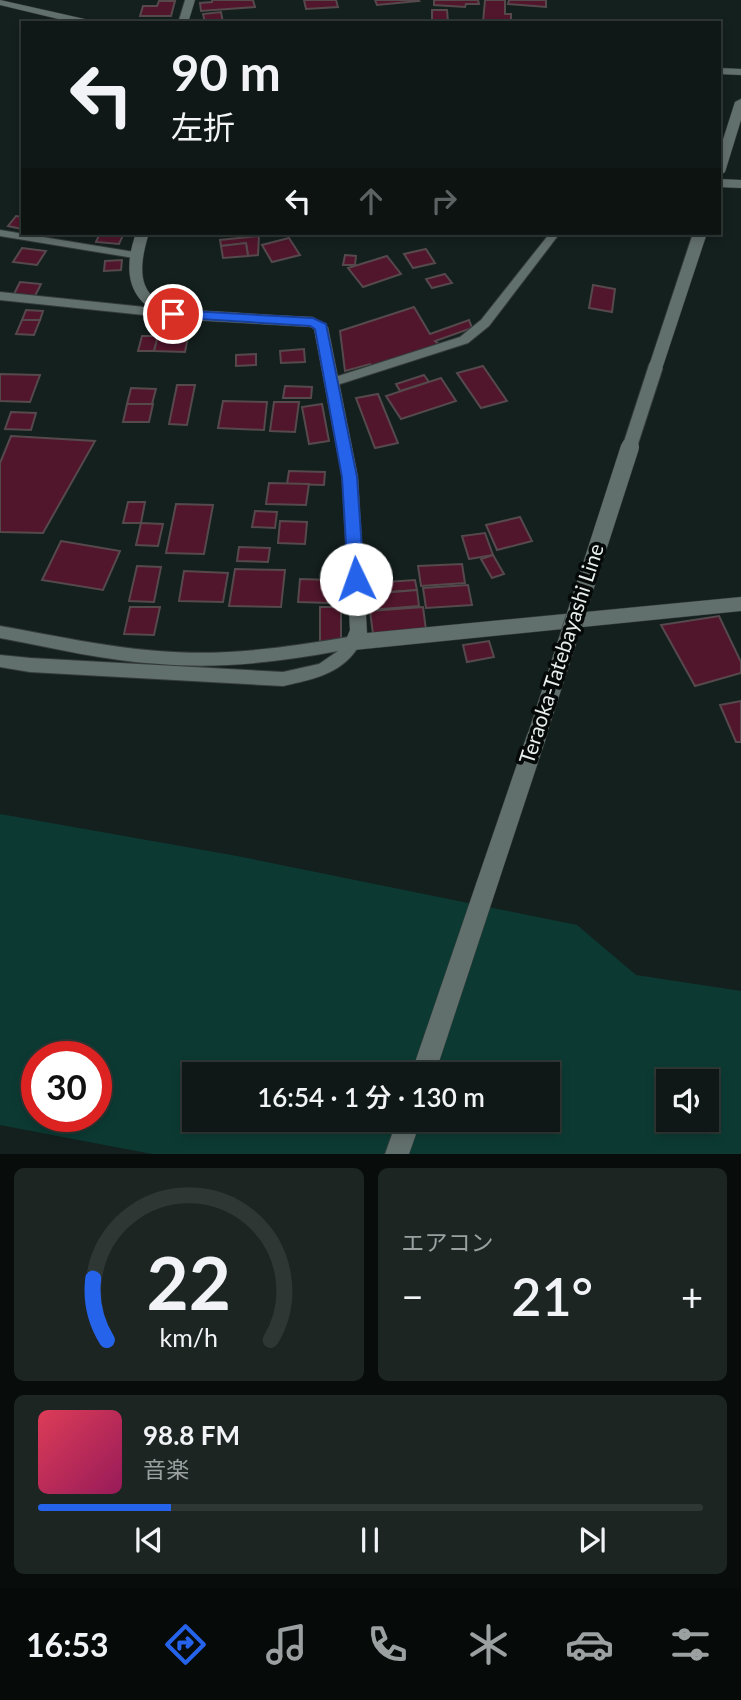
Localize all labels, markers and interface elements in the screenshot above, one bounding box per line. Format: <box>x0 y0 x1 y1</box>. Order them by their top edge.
text: 90 m <box>171 43 281 101</box>
icon: left <box>56 49 147 140</box>
text: 左折 <box>171 107 235 146</box>
icon: left <box>279 182 317 220</box>
icon: ahead <box>352 182 390 220</box>
icon: right <box>425 182 463 220</box>
pin <box>143 284 203 344</box>
icon: arrive <box>154 295 192 333</box>
street label: Teraoka-Tatebayashi Line <box>513 540 608 767</box>
position arrow <box>319 542 393 616</box>
speed limit sign: 30 <box>21 1041 112 1132</box>
map controls <box>656 1069 719 1132</box>
button: sound <box>656 1069 719 1132</box>
text: 16:54 · 1 分 · 130 m <box>257 1081 485 1113</box>
text: エアコン <box>402 1228 494 1256</box>
text: 22 <box>147 1239 231 1327</box>
text: 21° <box>511 1265 593 1327</box>
text: − <box>402 1273 424 1319</box>
text: + <box>681 1273 703 1319</box>
text: km/h <box>159 1322 218 1352</box>
text: 98.8 FM <box>143 1419 240 1451</box>
text: 音楽 <box>143 1455 189 1483</box>
icon: previous <box>130 1521 168 1559</box>
icon: pause <box>351 1521 389 1559</box>
icon: next <box>573 1521 611 1559</box>
icon: directions <box>161 1620 210 1669</box>
icon: music <box>262 1620 311 1669</box>
icon: phone <box>363 1620 412 1669</box>
icon: climate <box>464 1620 513 1669</box>
icon: car <box>565 1620 614 1669</box>
icon: filters <box>666 1620 715 1669</box>
text: 16:53 <box>26 1625 109 1664</box>

